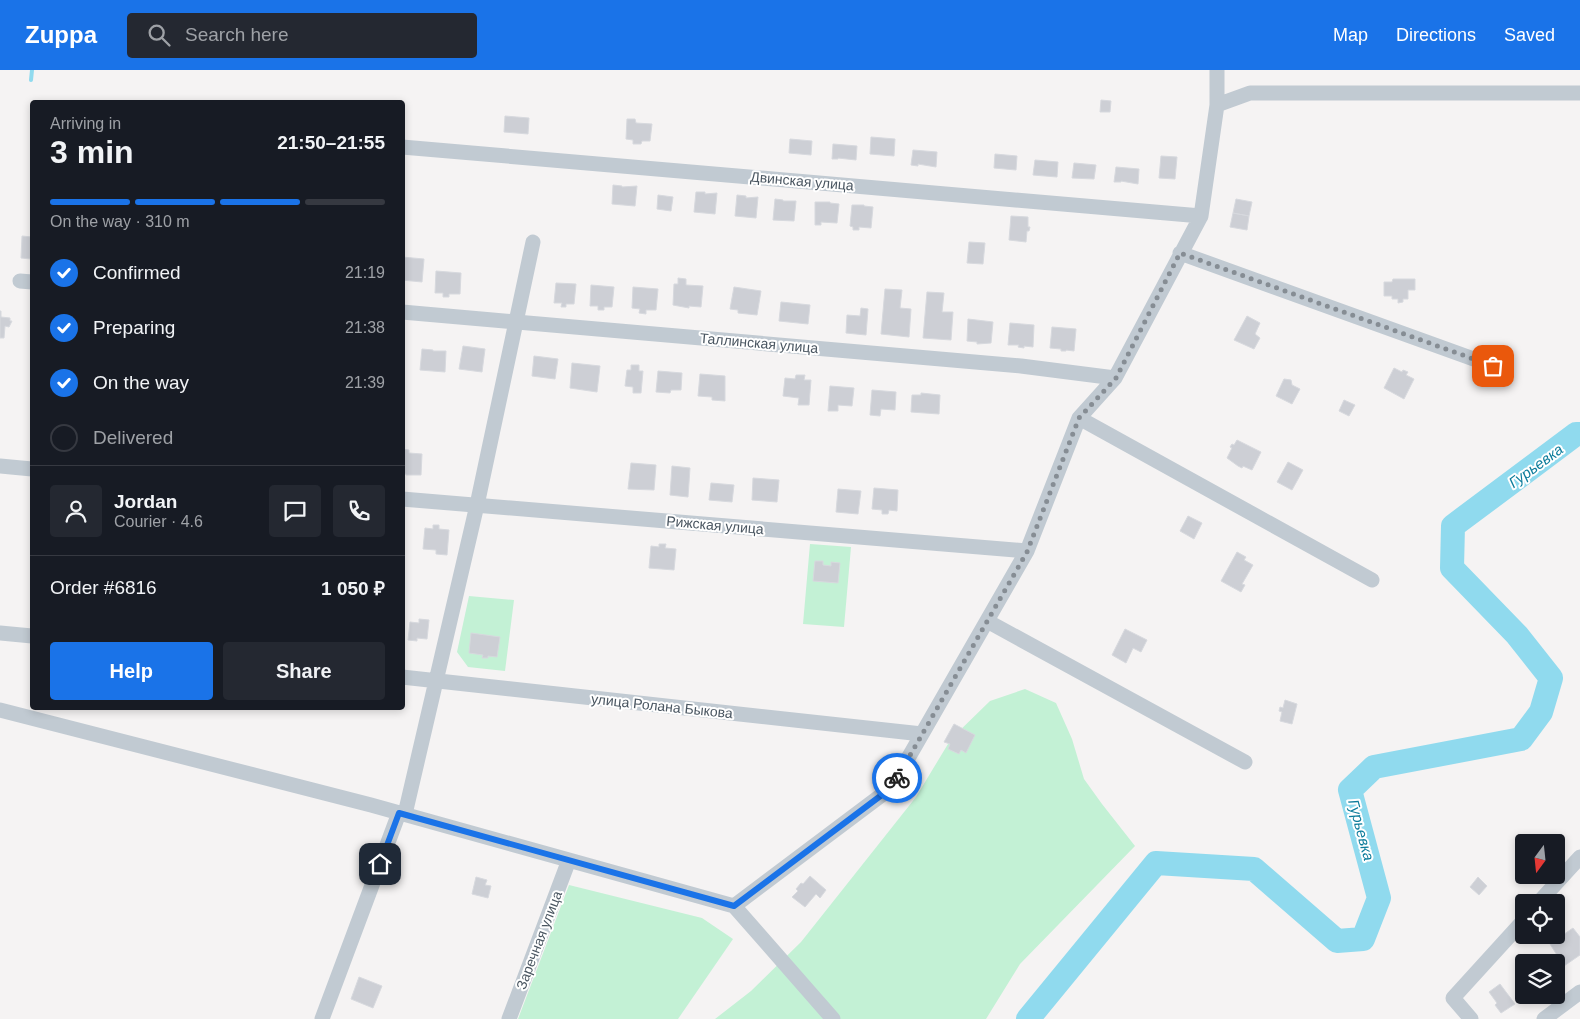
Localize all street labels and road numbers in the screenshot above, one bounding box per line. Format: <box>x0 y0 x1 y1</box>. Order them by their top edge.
street label: Двинская улица <box>750 169 855 194</box>
street label: Таллинская улица <box>699 330 819 356</box>
street label: Рижская улица <box>666 513 765 537</box>
street label: улица Ролана Быкова <box>590 691 734 721</box>
street label: Заречная улица <box>513 888 565 991</box>

